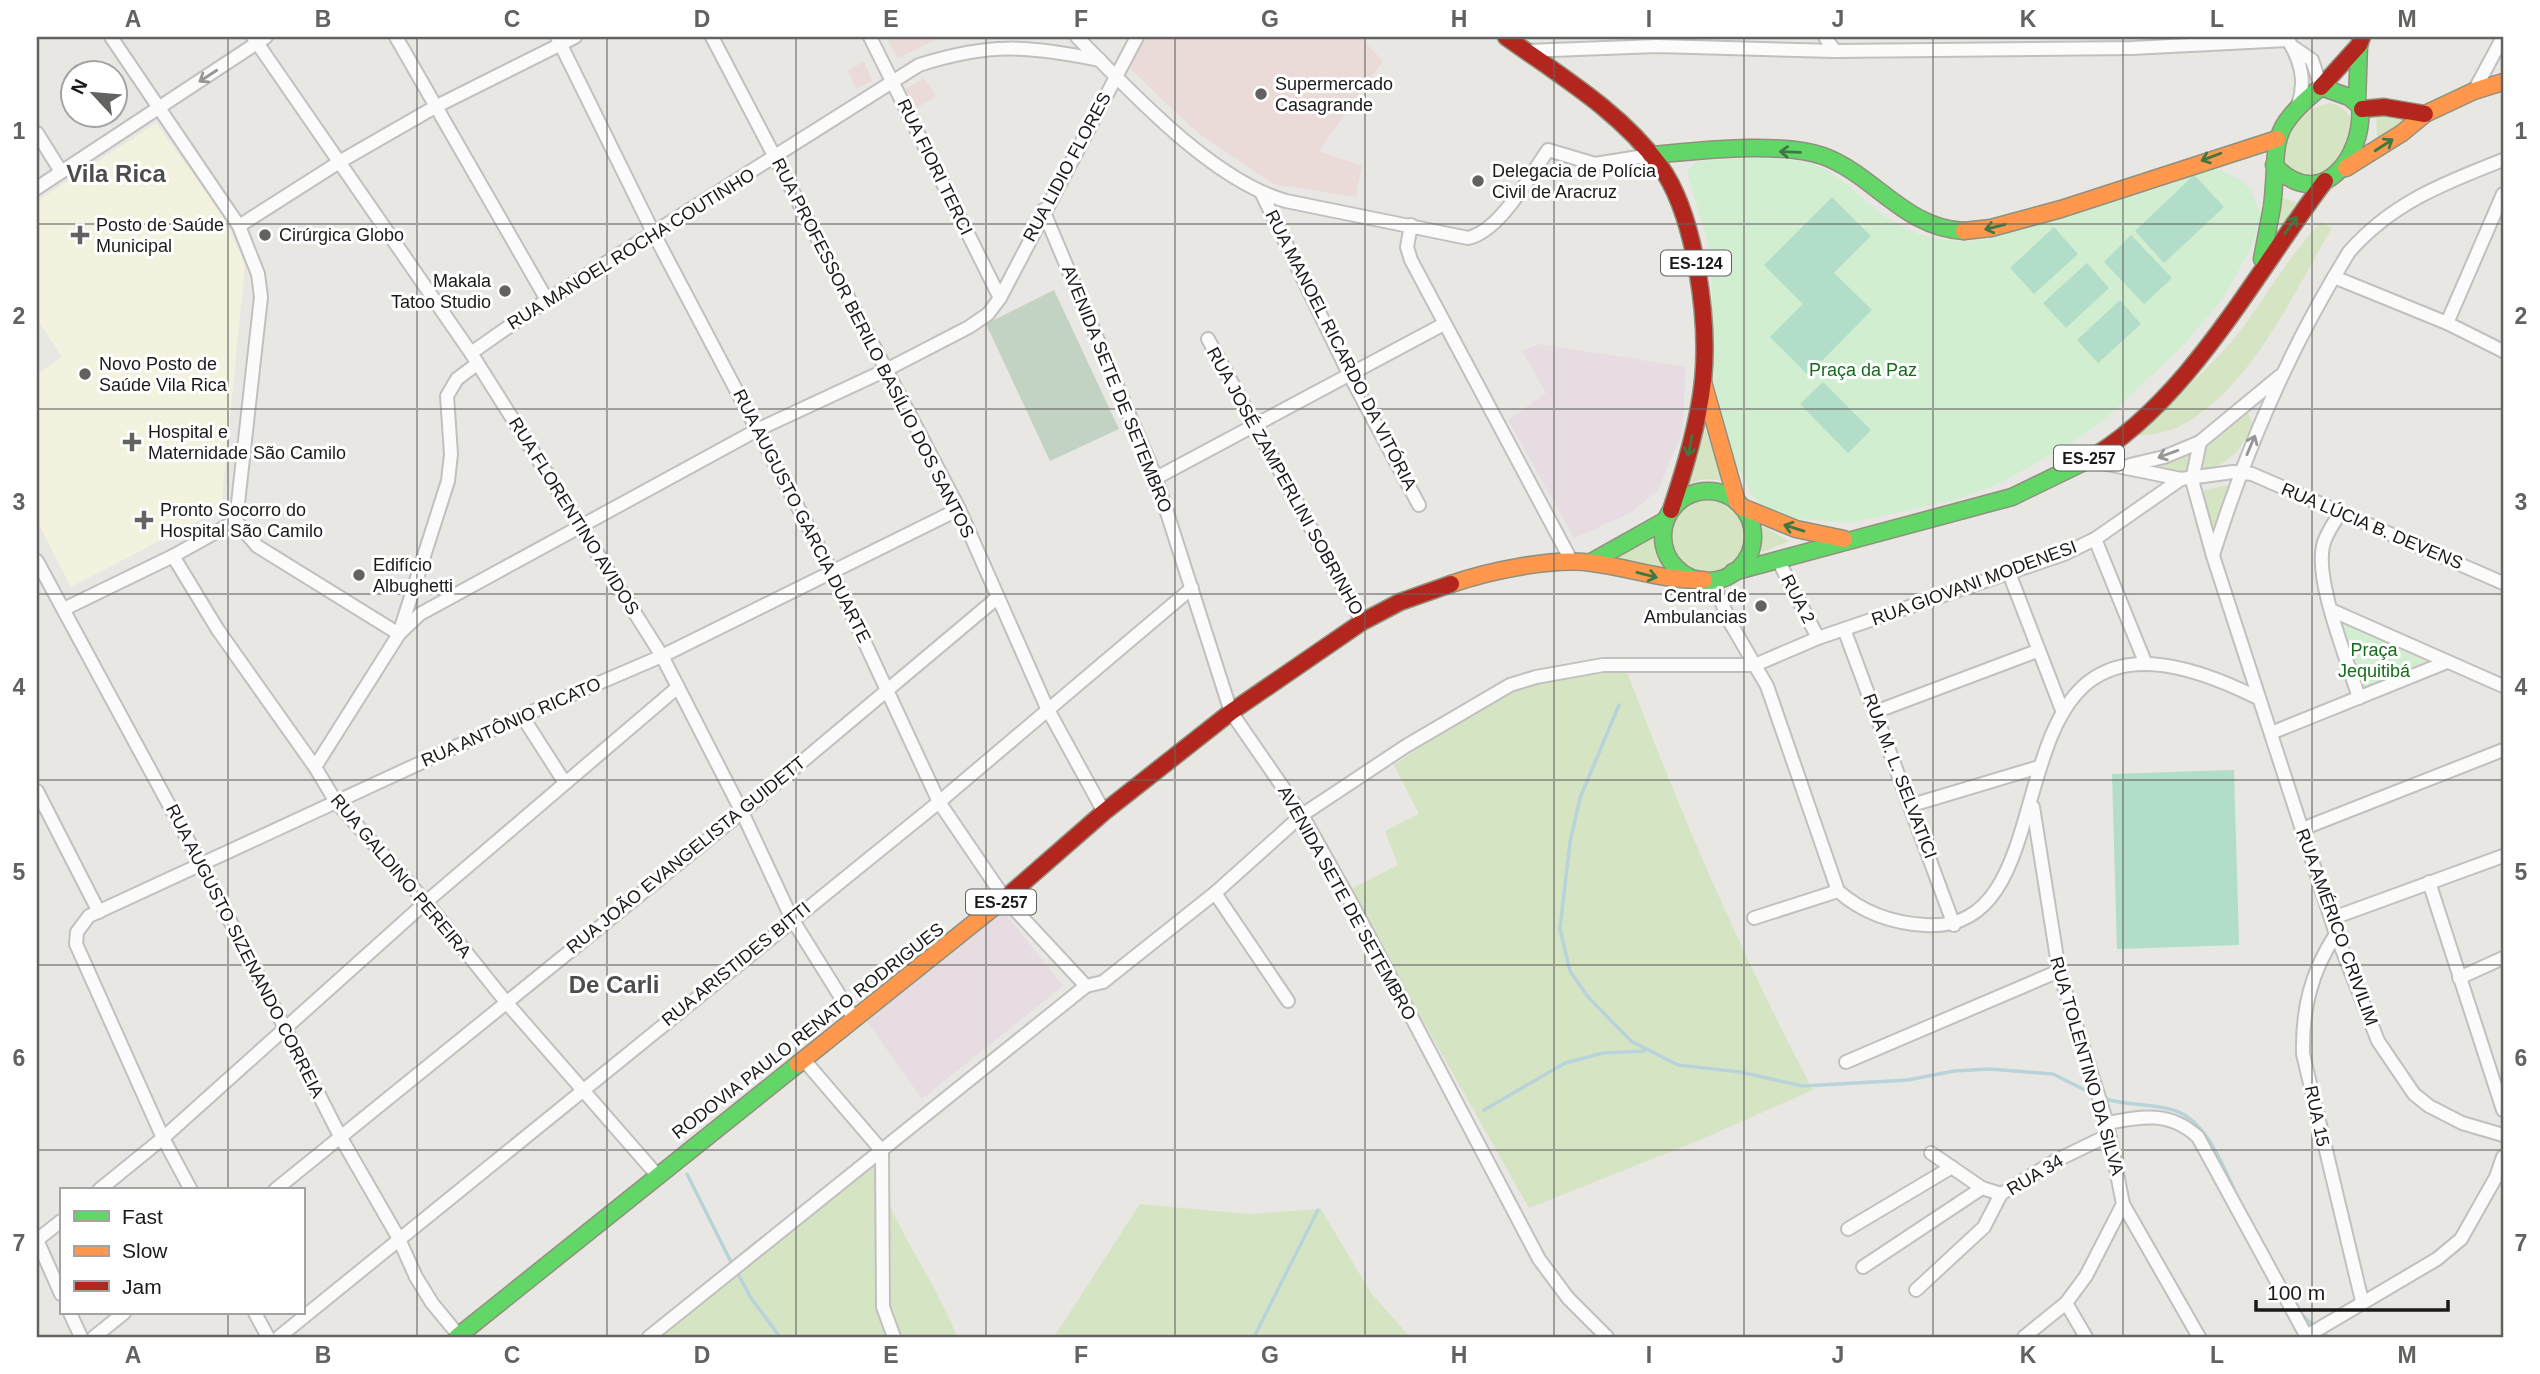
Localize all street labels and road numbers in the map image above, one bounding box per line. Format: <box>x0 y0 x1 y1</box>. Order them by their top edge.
street label: RUA LIDIO FLORES <box>1019 89 1115 245</box>
street label: RUA FIORI TERCI <box>893 96 977 238</box>
street label: RUA PROFESSOR BERILO BASÍLIO DOS SANTOS <box>768 155 978 541</box>
street label: RUA MANOEL ROCHA COUTINHO <box>504 164 758 334</box>
street label: RUA MANOEL RICARDO DA VITÓRIA <box>1261 206 1421 493</box>
road number: ES-124 <box>1661 250 1731 276</box>
street label: AVENIDA SETE DE SETEMBRO <box>1058 263 1176 515</box>
street label: RUA JOSÉ ZAMPERLINI SOBRINHO <box>1203 344 1367 618</box>
street label: RUA AUGUSTO GARCIA DUARTE <box>729 386 875 646</box>
street label: RUA FLORENTINO AVIDOS <box>505 414 643 618</box>
road number: ES-257 <box>2054 446 2124 471</box>
street label: RUA LÚCIA B. DEVENS <box>2278 478 2466 573</box>
street label: RUA GIOVANI MODENESI <box>1869 537 2079 629</box>
street label: RUA 2 <box>1777 571 1819 627</box>
street label: RUA ANTÔNIO RICATO <box>418 672 604 771</box>
street label: RUA M. L. SELVATICI <box>1859 691 1941 861</box>
street label: RUA JOÃO EVANGELISTA GUIDETT <box>562 752 809 958</box>
street label: AVENIDA SETE DE SETEMBRO <box>1274 782 1420 1024</box>
street label: RUA GALDINO PEREIRA <box>327 790 475 962</box>
street label: RUA AUGUSTO SIZENANDO CORREIA <box>162 801 328 1101</box>
street label: RUA AMÉRICO CRIVILIM <box>2292 826 2382 1028</box>
road number: ES-257 <box>966 890 1036 914</box>
street label: RUA ARISTIDES BITTI <box>658 898 814 1030</box>
street label: RODOVIA PAULO RENATO RODRIGUES <box>668 919 948 1143</box>
street label: RUA TOLENTINO DA SILVA <box>2046 954 2128 1178</box>
street label: RUA 15 <box>2301 1084 2333 1148</box>
street label: RUA 34 <box>2003 1150 2067 1200</box>

